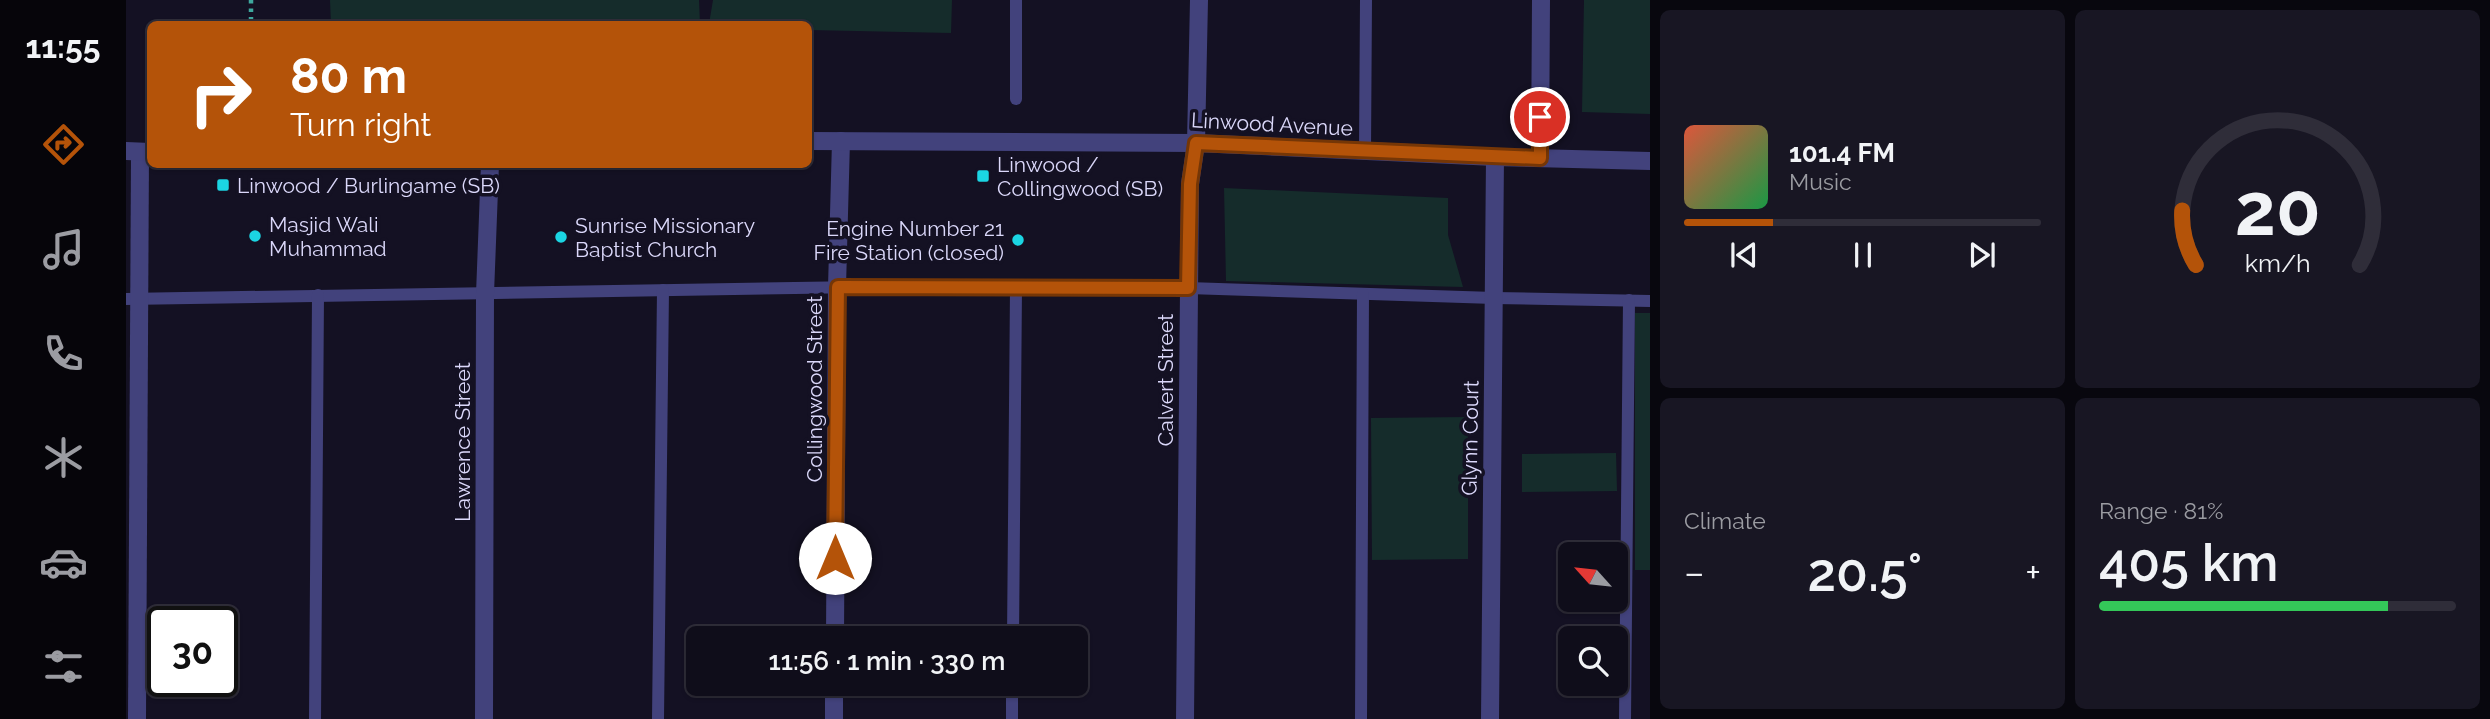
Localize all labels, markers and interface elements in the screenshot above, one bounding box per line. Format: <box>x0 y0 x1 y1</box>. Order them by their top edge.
text: 11:55 <box>26 28 100 65</box>
text: 80 m <box>290 47 407 104</box>
icon: right <box>175 49 266 140</box>
pin <box>1510 87 1570 147</box>
icon: arrive <box>1521 98 1559 136</box>
text: Turn right <box>290 106 431 143</box>
street label: Linwood Avenue <box>1190 107 1354 141</box>
icon: directions <box>39 120 88 169</box>
text: 101.4 FM <box>1789 138 1895 168</box>
place label: Linwood / Collingwood (SB) <box>997 152 1163 201</box>
marker: Linwood / Collingwood (SB) <box>975 168 991 184</box>
text: Music <box>1789 168 1852 195</box>
text: 20 <box>2235 168 2320 253</box>
place label: Linwood / Burlingame (SB) <box>237 173 500 198</box>
marker: Linwood / Burlingame (SB) <box>215 177 231 193</box>
place label: Masjid Wali Muhammad <box>269 212 387 261</box>
place label: Sunrise Missionary Baptist Church <box>575 213 755 262</box>
place label: Engine Number 21 Fire Station (closed) <box>814 216 1004 265</box>
icon: music <box>39 225 88 274</box>
marker: Masjid Wali Muhammad <box>247 228 263 244</box>
marker: Sunrise Missionary Baptist Church <box>553 229 569 245</box>
marker: Engine Number 21 Fire Station (closed) <box>1010 232 1026 248</box>
icon: previous <box>1725 236 1763 274</box>
icon: pause <box>1844 236 1882 274</box>
icon: next <box>1963 236 2001 274</box>
text: km/h <box>2245 248 2310 278</box>
street label: Collingwood Street <box>802 296 827 482</box>
street label: Calvert Street <box>1153 314 1178 446</box>
icon: phone <box>39 329 88 378</box>
street label: Lawrence Street <box>450 362 475 522</box>
street label: Glynn Court <box>1456 380 1484 496</box>
icon: climate <box>39 433 88 482</box>
text: Range · 81% <box>2099 497 2223 524</box>
text: Climate <box>1684 507 1766 534</box>
position arrow <box>798 521 872 595</box>
text: 405 km <box>2099 532 2278 593</box>
icon: car <box>39 538 88 587</box>
north arrow <box>1558 542 1628 612</box>
map controls <box>1558 542 1628 696</box>
text: 20.5° <box>1808 542 1922 603</box>
text: − <box>1684 550 1704 595</box>
text: + <box>2025 550 2041 595</box>
speed limit sign: 30 <box>147 606 238 697</box>
button: search <box>1558 626 1628 696</box>
icon: filters <box>39 642 88 691</box>
text: 11:56 · 1 min · 330 m <box>769 646 1005 676</box>

